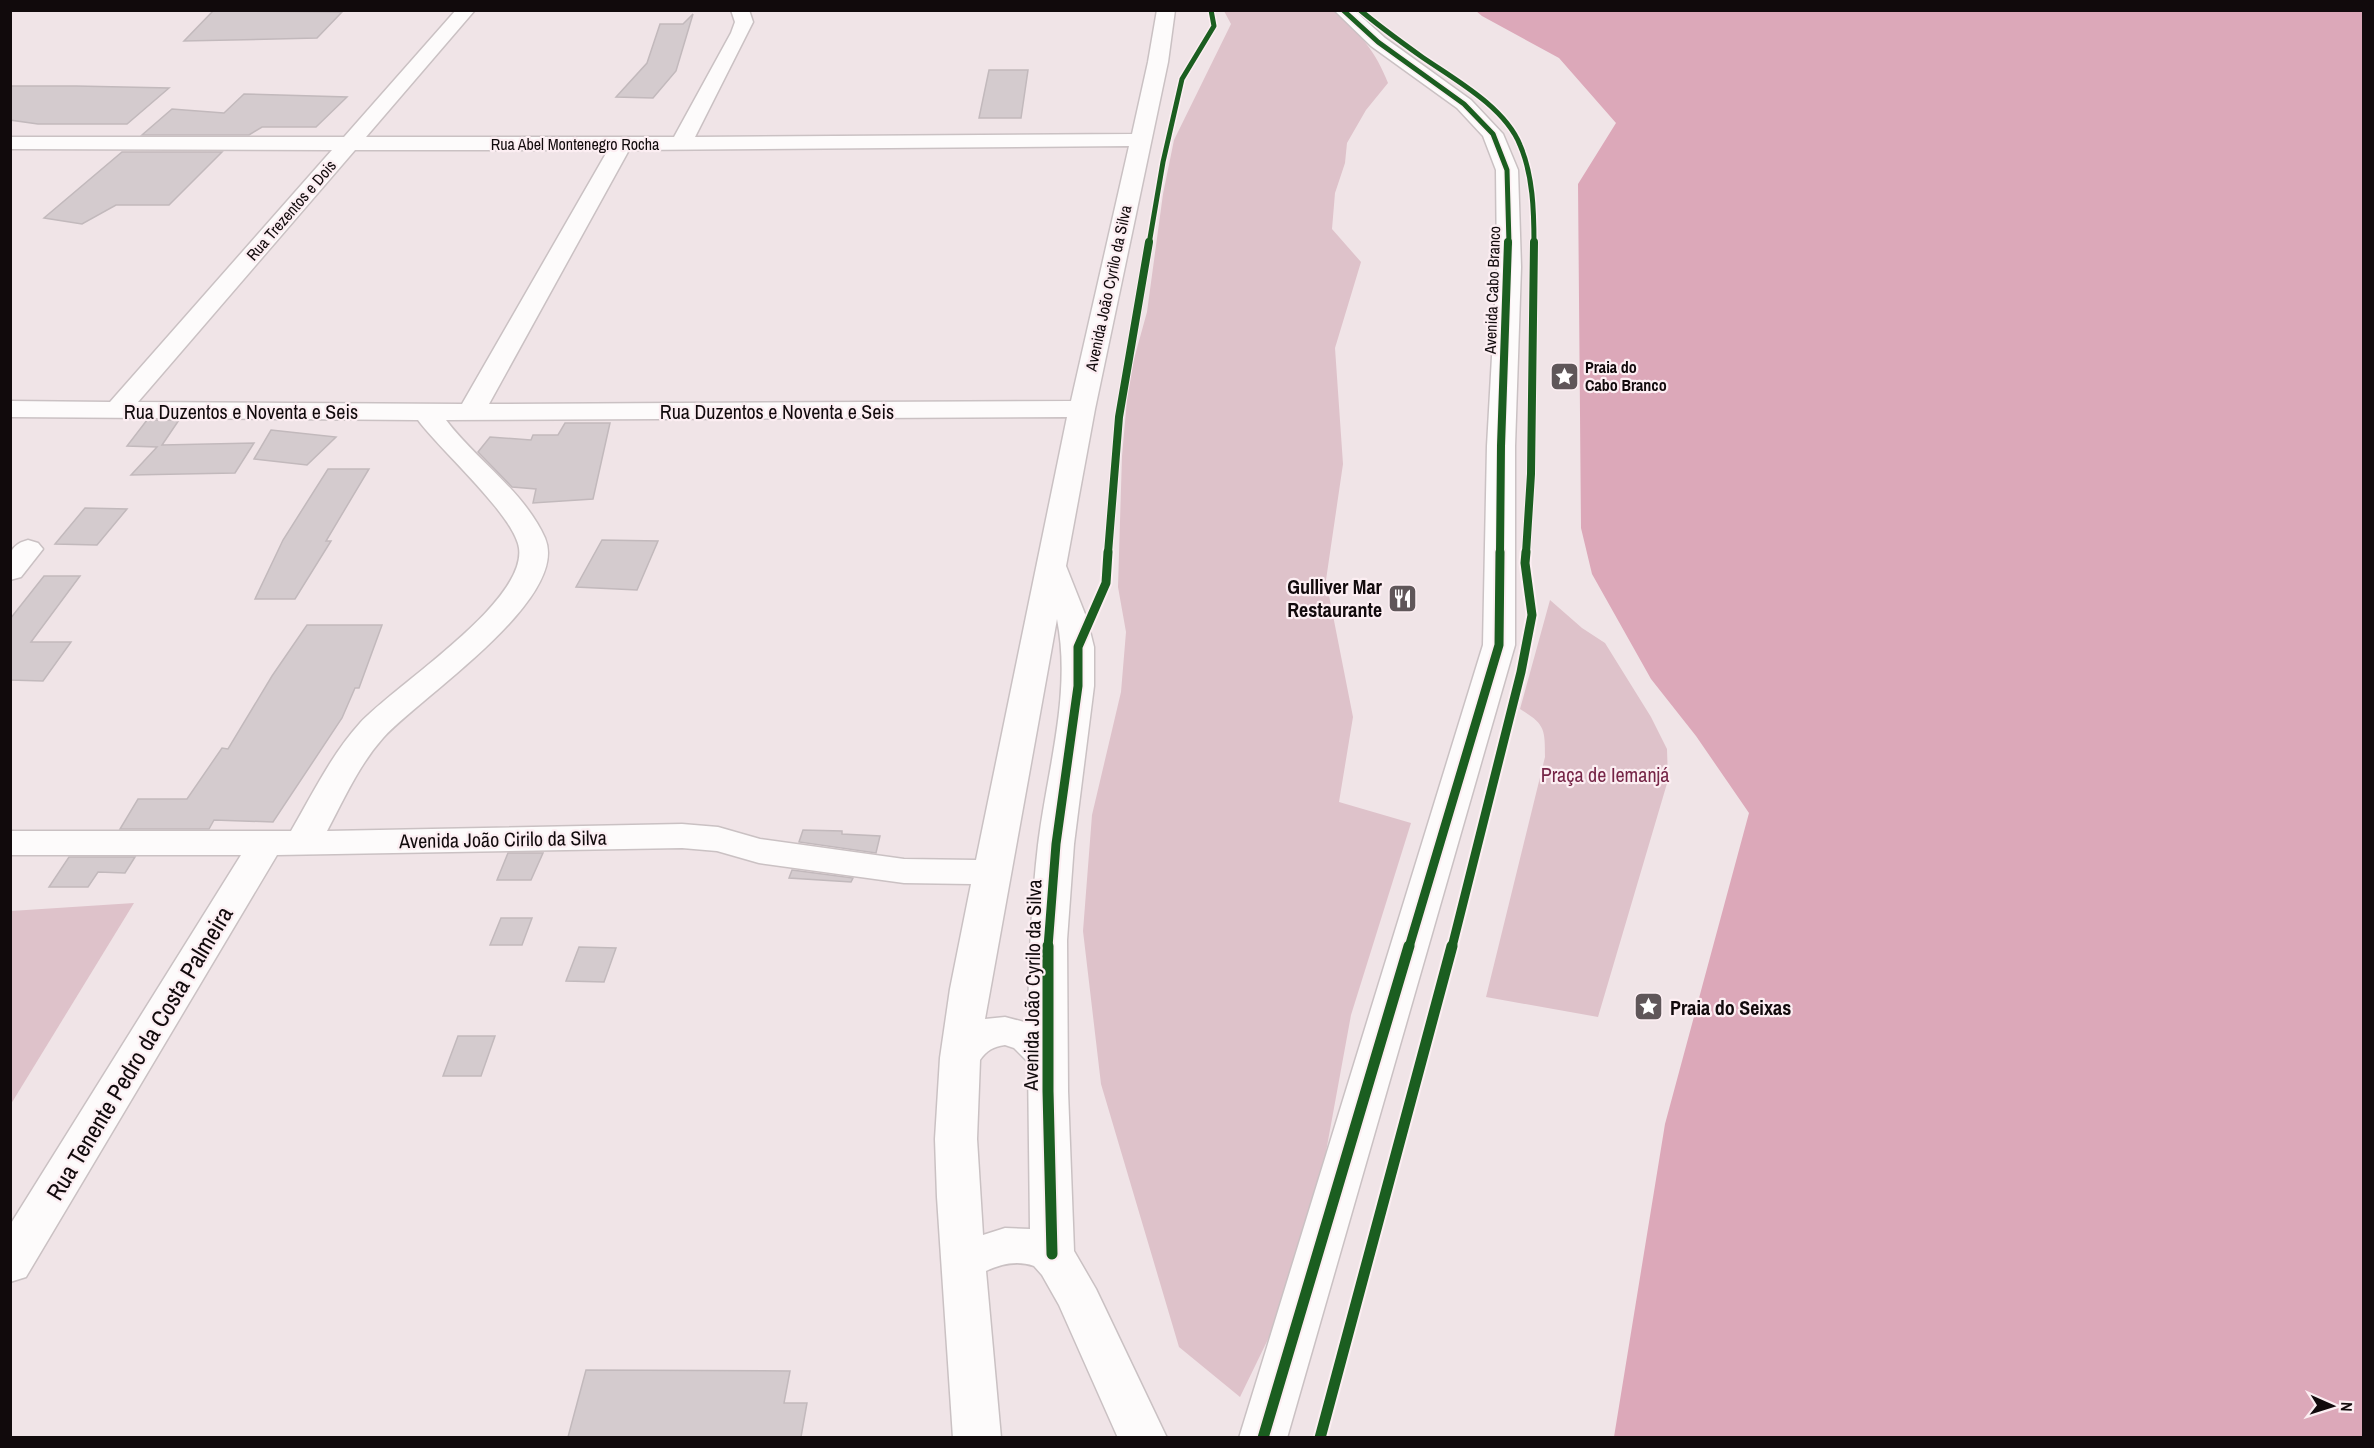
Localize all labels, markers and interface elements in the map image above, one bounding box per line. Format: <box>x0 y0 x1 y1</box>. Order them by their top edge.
street label: Rua Abel Montenegro Rocha <box>491 133 660 155</box>
street label: Rua Trezentos e Dois <box>241 155 341 265</box>
street label: Avenida João Cyrilo da Silva <box>1079 202 1136 374</box>
street label: Avenida Cabo Branco <box>1479 226 1505 355</box>
place label: Praia do Cabo Branco <box>1585 356 1667 396</box>
place icon: Praia do Cabo Branco <box>1548 360 1580 392</box>
street label: Rua Duzentos e Noventa e Seis <box>124 398 358 425</box>
street label: Rua Duzentos e Noventa e Seis <box>660 398 894 425</box>
place label: Gulliver Mar Restaurante <box>1287 573 1383 623</box>
restaurant icon: Gulliver Mar Restaurante <box>1387 582 1419 614</box>
park label: Praça de Iemanjá <box>1541 761 1669 788</box>
street label: Avenida João Cirilo da Silva <box>398 824 607 854</box>
street label: Avenida João Cyrilo da Silva <box>1017 879 1047 1092</box>
street label: Rua Tenente Pedro da Costa Palmeira <box>38 900 240 1206</box>
place icon: Praia do Seixas <box>1633 991 1665 1023</box>
place label: Praia do Seixas <box>1670 994 1791 1021</box>
north arrow <box>2302 1376 2362 1436</box>
text: N <box>2336 1401 2358 1412</box>

